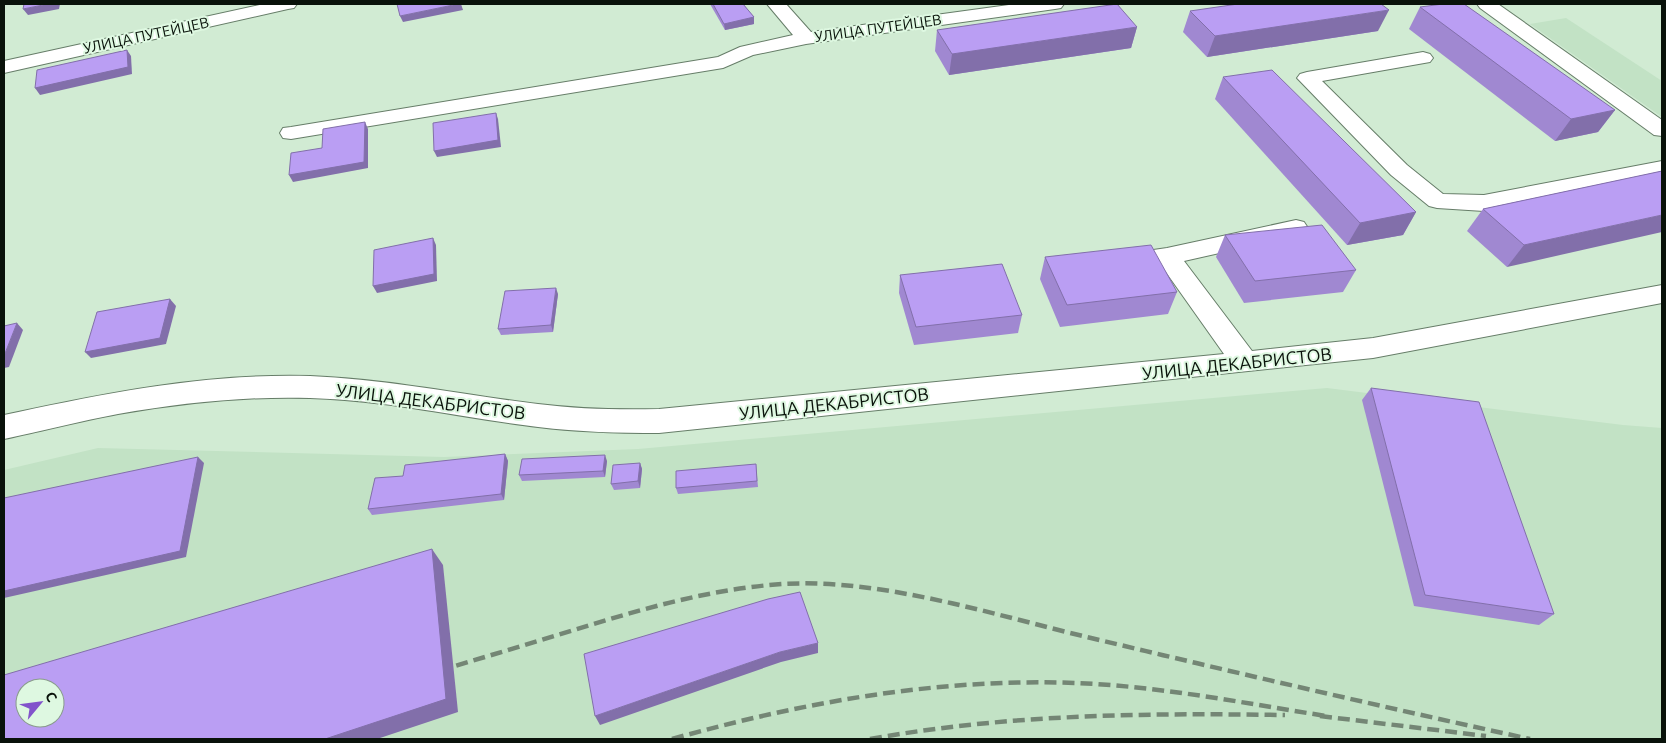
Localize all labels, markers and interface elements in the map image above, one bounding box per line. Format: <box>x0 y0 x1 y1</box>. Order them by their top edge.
street label: УЛИЦА ПУТЕЙЦЕВ <box>813 11 943 45</box>
street label: УЛИЦА ПУТЕЙЦЕВ <box>82 13 210 57</box>
street label: УЛИЦА ДЕКАБРИСТОВ <box>1141 343 1333 383</box>
street label: УЛИЦА ДЕКАБРИСТОВ <box>335 379 527 423</box>
street label: УЛИЦА ДЕКАБРИСТОВ <box>738 383 930 423</box>
north arrow <box>15 678 65 728</box>
text: С <box>42 689 61 705</box>

